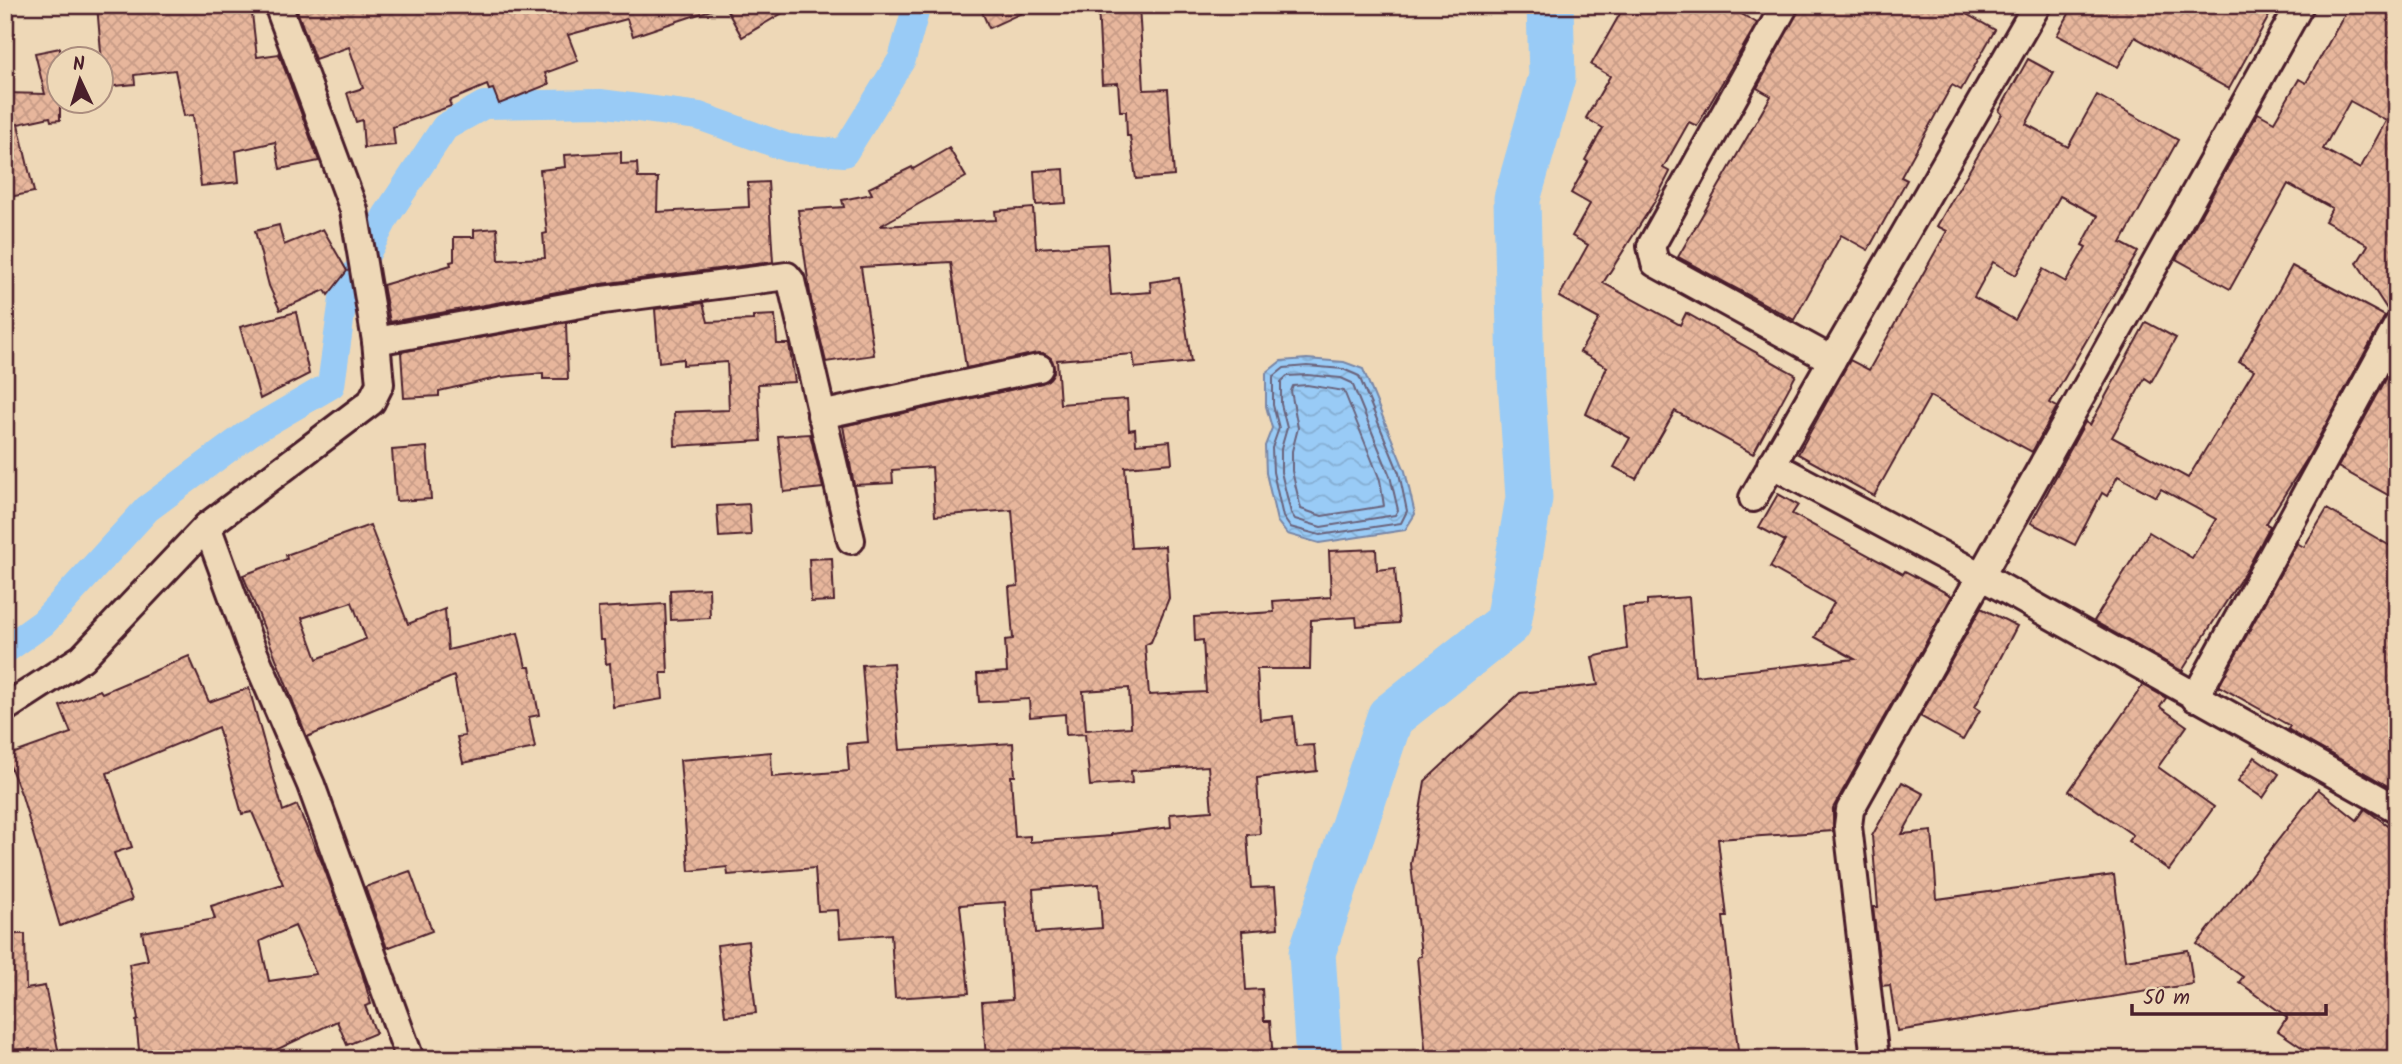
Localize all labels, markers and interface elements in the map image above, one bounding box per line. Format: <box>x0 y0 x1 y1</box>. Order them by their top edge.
north arrow <box>46 46 116 116</box>
text: N <box>72 50 86 80</box>
scale bar <box>2132 973 2327 1017</box>
text: 50 m <box>2143 982 2190 1015</box>

